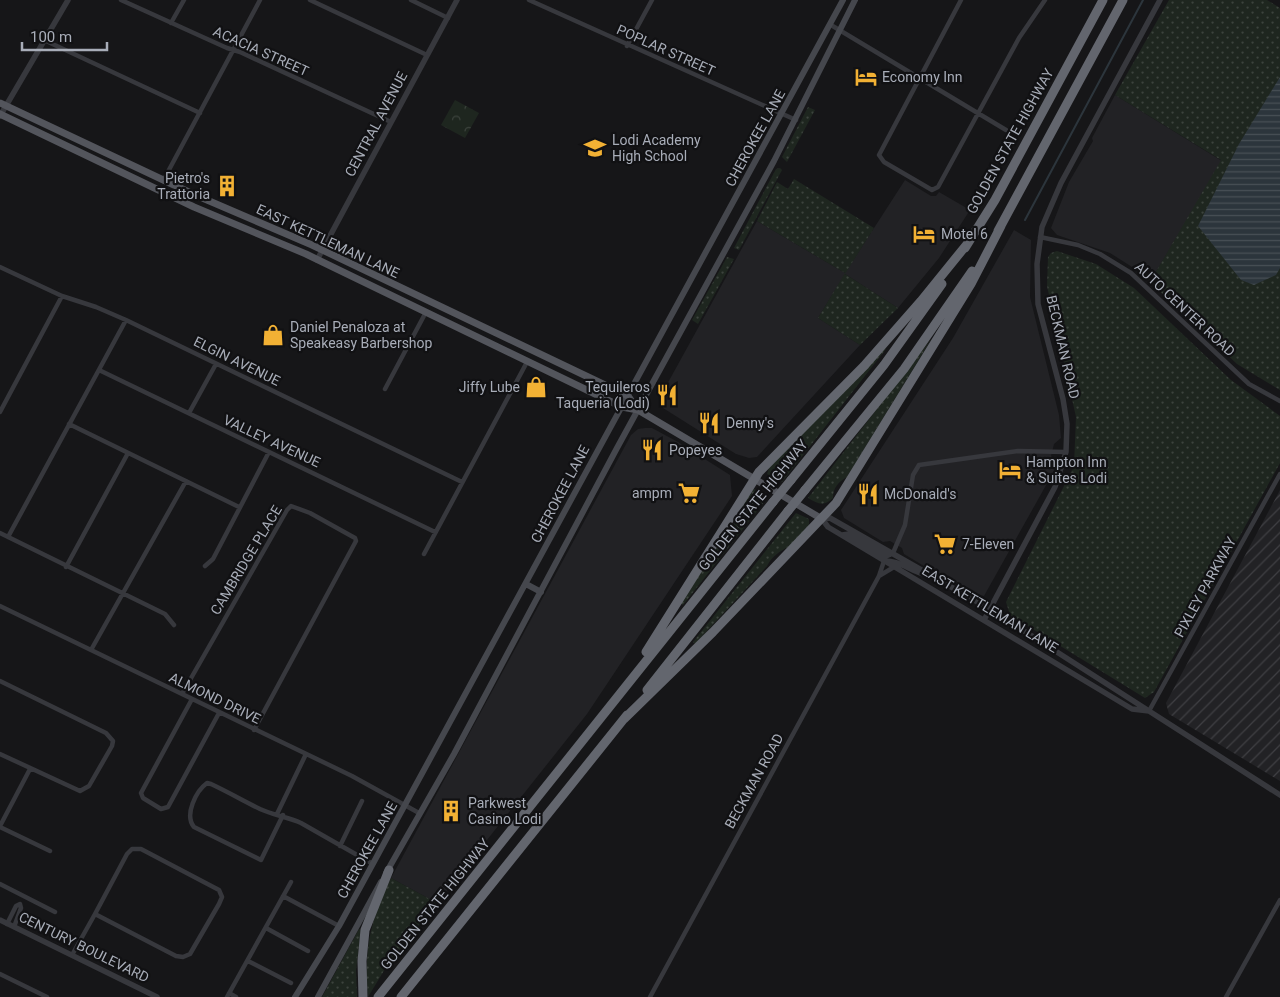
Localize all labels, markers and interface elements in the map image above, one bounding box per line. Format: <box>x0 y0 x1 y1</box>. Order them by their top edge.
scale bar <box>22 20 108 52</box>
street label: POPLAR STREET <box>614 21 718 79</box>
street label: ACACIA STREET <box>211 23 312 79</box>
text: 100 m <box>30 28 72 46</box>
hotel icon: Economy Inn <box>853 64 879 90</box>
street label: GOLDEN STATE HIGHWAY <box>963 65 1057 217</box>
street label: CENTRAL AVENUE <box>342 69 410 179</box>
place label: Economy Inn <box>882 69 963 85</box>
street label: CHEROKEE LANE <box>722 87 788 189</box>
place label: Lodi Academy High School <box>612 132 701 164</box>
school or university icon: Lodi Academy High School <box>582 135 608 161</box>
place label: Pietro's Trattoria <box>157 170 210 202</box>
building icon: Pietro's Trattoria <box>214 173 240 199</box>
street label: EAST KETTLEMAN LANE <box>254 201 402 281</box>
hotel icon: Motel 6 <box>911 221 937 247</box>
place label: Motel 6 <box>941 226 988 242</box>
street label: AUTO CENTER ROAD <box>1132 258 1238 360</box>
street label: BECKMAN ROAD <box>1043 294 1083 400</box>
place label: Daniel Penaloza at Speakeasy Barbershop <box>290 319 433 351</box>
shop icon: Daniel Penaloza at Speakeasy Barbershop <box>260 322 286 348</box>
street label: ELGIN AVENUE <box>191 333 283 389</box>
shop icon: Jiffy Lube <box>523 374 549 400</box>
place label: Jiffy Lube <box>459 379 520 395</box>
place label: Tequileros Taqueria (Lodi) <box>556 379 650 412</box>
restaurant icon: Tequileros Taqueria (Lodi) <box>654 382 680 408</box>
restaurant icon: Denny's <box>696 410 722 436</box>
street label: VALLEY AVENUE <box>221 412 323 470</box>
place label: Denny's <box>726 415 774 431</box>
street label: GOLDEN STATE HIGHWAY <box>695 436 811 574</box>
restaurant icon: Popeyes <box>639 437 665 463</box>
street label: CHEROKEE LANE <box>528 442 592 546</box>
place label: Popeyes <box>669 442 722 458</box>
place label: Hampton Inn & Suites Lodi <box>1026 454 1107 486</box>
hotel icon: Hampton Inn & Suites Lodi <box>997 457 1023 483</box>
supermarket icon: ampm <box>676 480 702 506</box>
restaurant icon: McDonald's <box>855 481 881 507</box>
place label: ampm <box>632 485 672 501</box>
place label: McDonald's <box>884 486 957 502</box>
street label: CAMBRIDGE PLACE <box>207 503 285 617</box>
supermarket icon: 7-Eleven <box>932 531 958 557</box>
street label: PIXLEY PARKWAY <box>1171 533 1240 640</box>
place label: 7-Eleven <box>962 536 1014 552</box>
street label: EAST KETTLEMAN LANE <box>919 562 1061 656</box>
street label: ALMOND DRIVE <box>167 669 263 727</box>
street label: BECKMAN ROAD <box>721 731 787 831</box>
place label: Parkwest Casino Lodi <box>468 795 541 827</box>
building icon: Parkwest Casino Lodi <box>438 798 464 824</box>
street label: CHEROKEE LANE <box>334 799 400 901</box>
street label: GOLDEN STATE HIGHWAY <box>377 835 493 973</box>
street label: CENTURY BOULEVARD <box>16 909 152 985</box>

